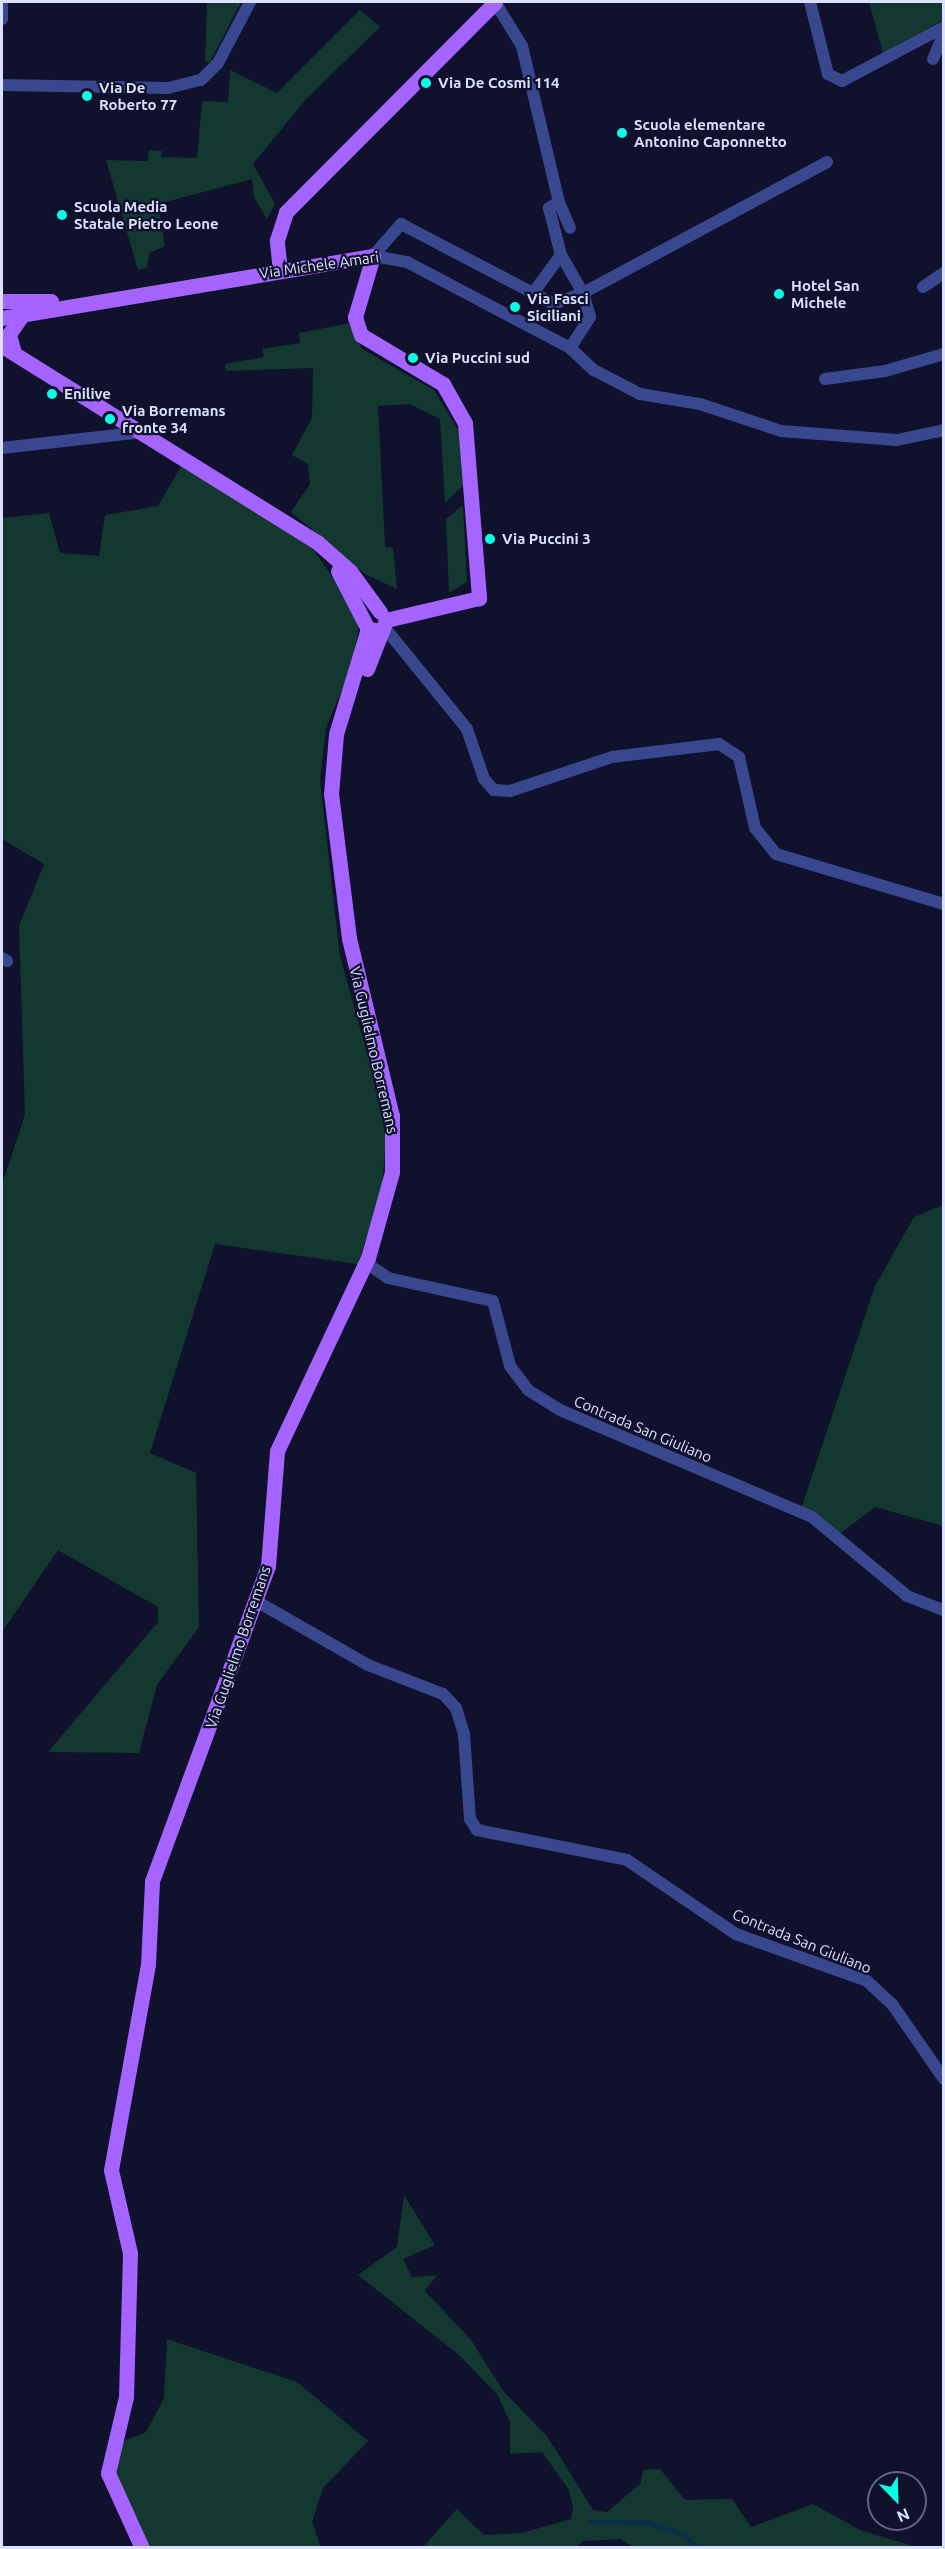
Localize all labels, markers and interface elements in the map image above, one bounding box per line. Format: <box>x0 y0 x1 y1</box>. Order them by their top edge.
place label: Via De Cosmi 114 <box>438 74 560 92</box>
marker: Via De Cosmi 114 <box>419 76 433 90</box>
place label: Via De Roberto 77 <box>99 78 177 113</box>
marker: Via De Roberto 77 <box>80 89 94 103</box>
place label: Scuola elementare Antonino Caponnetto <box>634 115 787 150</box>
marker: Scuola elementare Antonino Caponnetto <box>615 126 629 140</box>
place label: Scuola Media Statale Pietro Leone <box>74 197 219 232</box>
marker: Scuola Media Statale Pietro Leone <box>55 208 69 222</box>
street label: Via Michele Amari <box>258 248 380 282</box>
place label: Hotel San Michele <box>791 276 859 311</box>
marker: Hotel San Michele <box>772 287 786 301</box>
place label: Via Fasci Siciliani <box>527 289 589 324</box>
marker: Via Fasci Siciliani <box>508 300 522 314</box>
place label: Via Puccini sud <box>425 349 530 367</box>
marker: Via Puccini sud <box>406 351 420 365</box>
place label: Enilive <box>64 385 111 403</box>
marker: Enilive <box>45 387 59 401</box>
place label: Via Borremans fronte 34 <box>122 401 226 436</box>
marker: Via Borremans fronte 34 <box>103 412 117 426</box>
place label: Via Puccini 3 <box>502 530 591 548</box>
marker: Via Puccini 3 <box>483 532 497 546</box>
street label: Via Guglielmo Borremans <box>346 965 402 1135</box>
street label: Contrada San Giuliano <box>571 1392 715 1466</box>
street label: Via Guglielmo Borremans <box>202 1563 274 1731</box>
street label: Contrada San Giuliano <box>730 1905 874 1977</box>
north arrow <box>867 2471 927 2531</box>
text: N <box>894 2505 912 2526</box>

